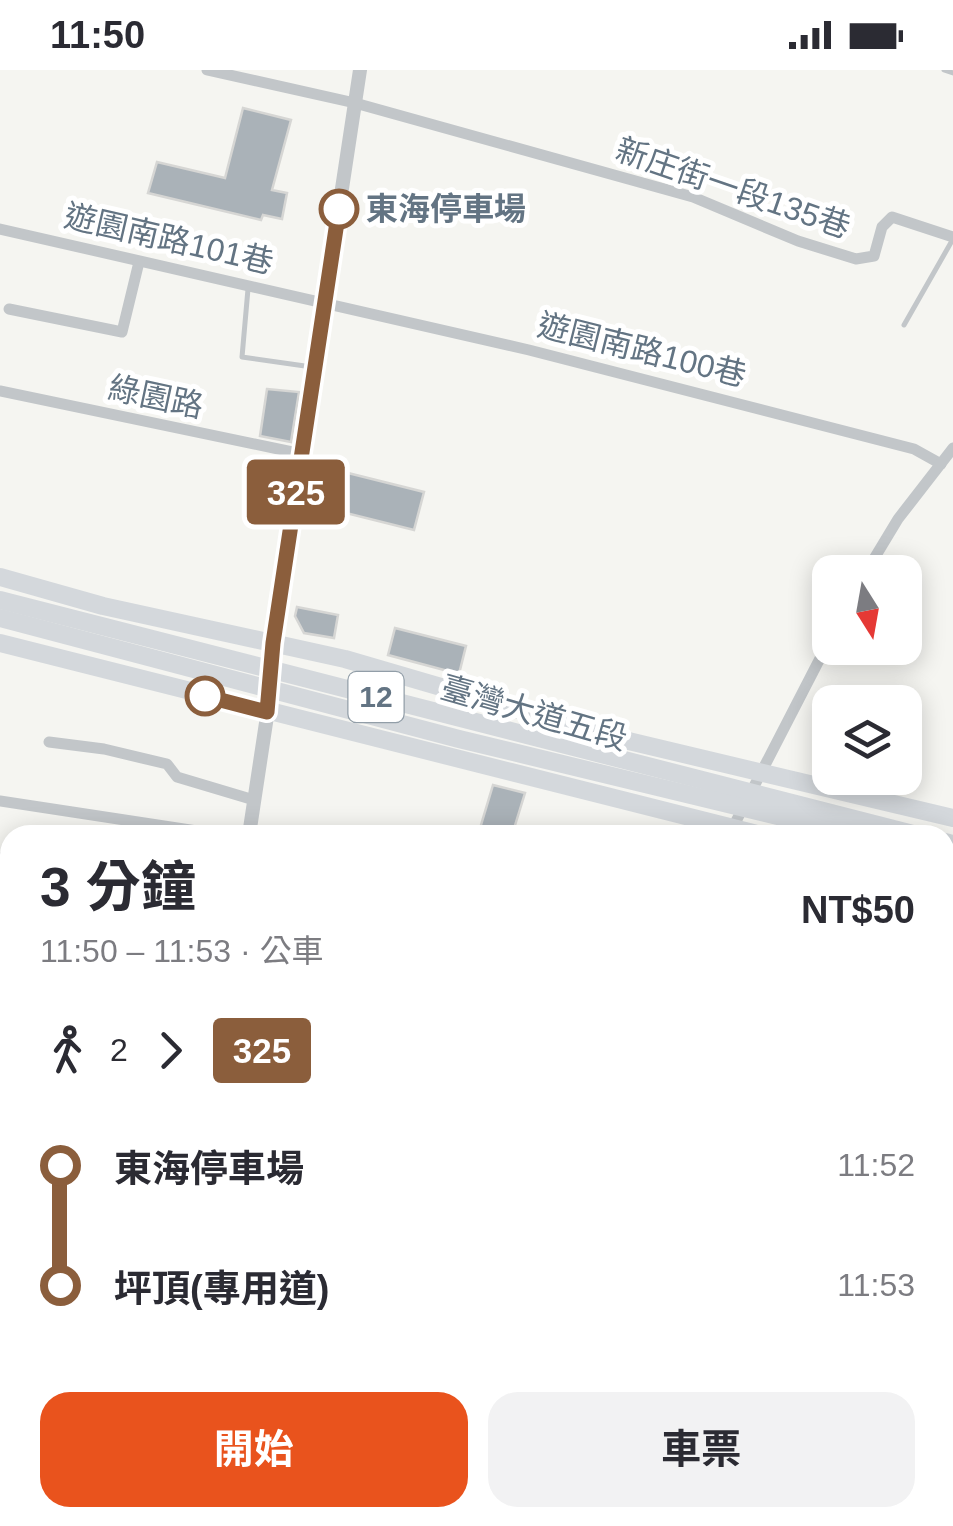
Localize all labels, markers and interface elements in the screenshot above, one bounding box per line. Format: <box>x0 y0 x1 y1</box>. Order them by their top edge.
text: 11:50 <box>50 14 145 56</box>
street label: 新庄街一段135巷 <box>611 131 855 245</box>
marker: 東海停車場 <box>320 190 358 228</box>
place label: 東海停車場 <box>366 191 526 227</box>
street label: 遊園南路101巷 <box>61 197 277 281</box>
street label: 遊園南路100巷 <box>534 307 750 393</box>
street label: 綠園路 <box>105 369 207 425</box>
line badge: 325 <box>238 460 354 524</box>
text: 325 <box>267 473 325 512</box>
north arrow <box>812 555 922 665</box>
map controls <box>812 555 922 795</box>
street label: 臺灣大道五段 <box>437 669 631 757</box>
road number: 12 <box>348 672 404 722</box>
unlabelled marker <box>186 677 224 715</box>
button: layers <box>812 685 922 795</box>
text: 3 分鐘 <box>40 856 196 918</box>
text: NT$50 <box>801 889 915 931</box>
text: 11:50 – 11:53 · 公車 <box>40 933 323 969</box>
icon: walk <box>40 1023 95 1078</box>
icon: forward <box>143 1023 198 1078</box>
text: 325 <box>233 1031 291 1070</box>
text: 2 <box>110 1032 128 1068</box>
text: 11:52 <box>837 1147 915 1183</box>
text: 東海停車場 <box>114 1148 304 1190</box>
text: 11:53 <box>837 1267 915 1303</box>
text: 坪頂(專用道) <box>114 1268 329 1310</box>
button: 開始 <box>40 1392 468 1507</box>
button: 車票 <box>488 1392 915 1507</box>

